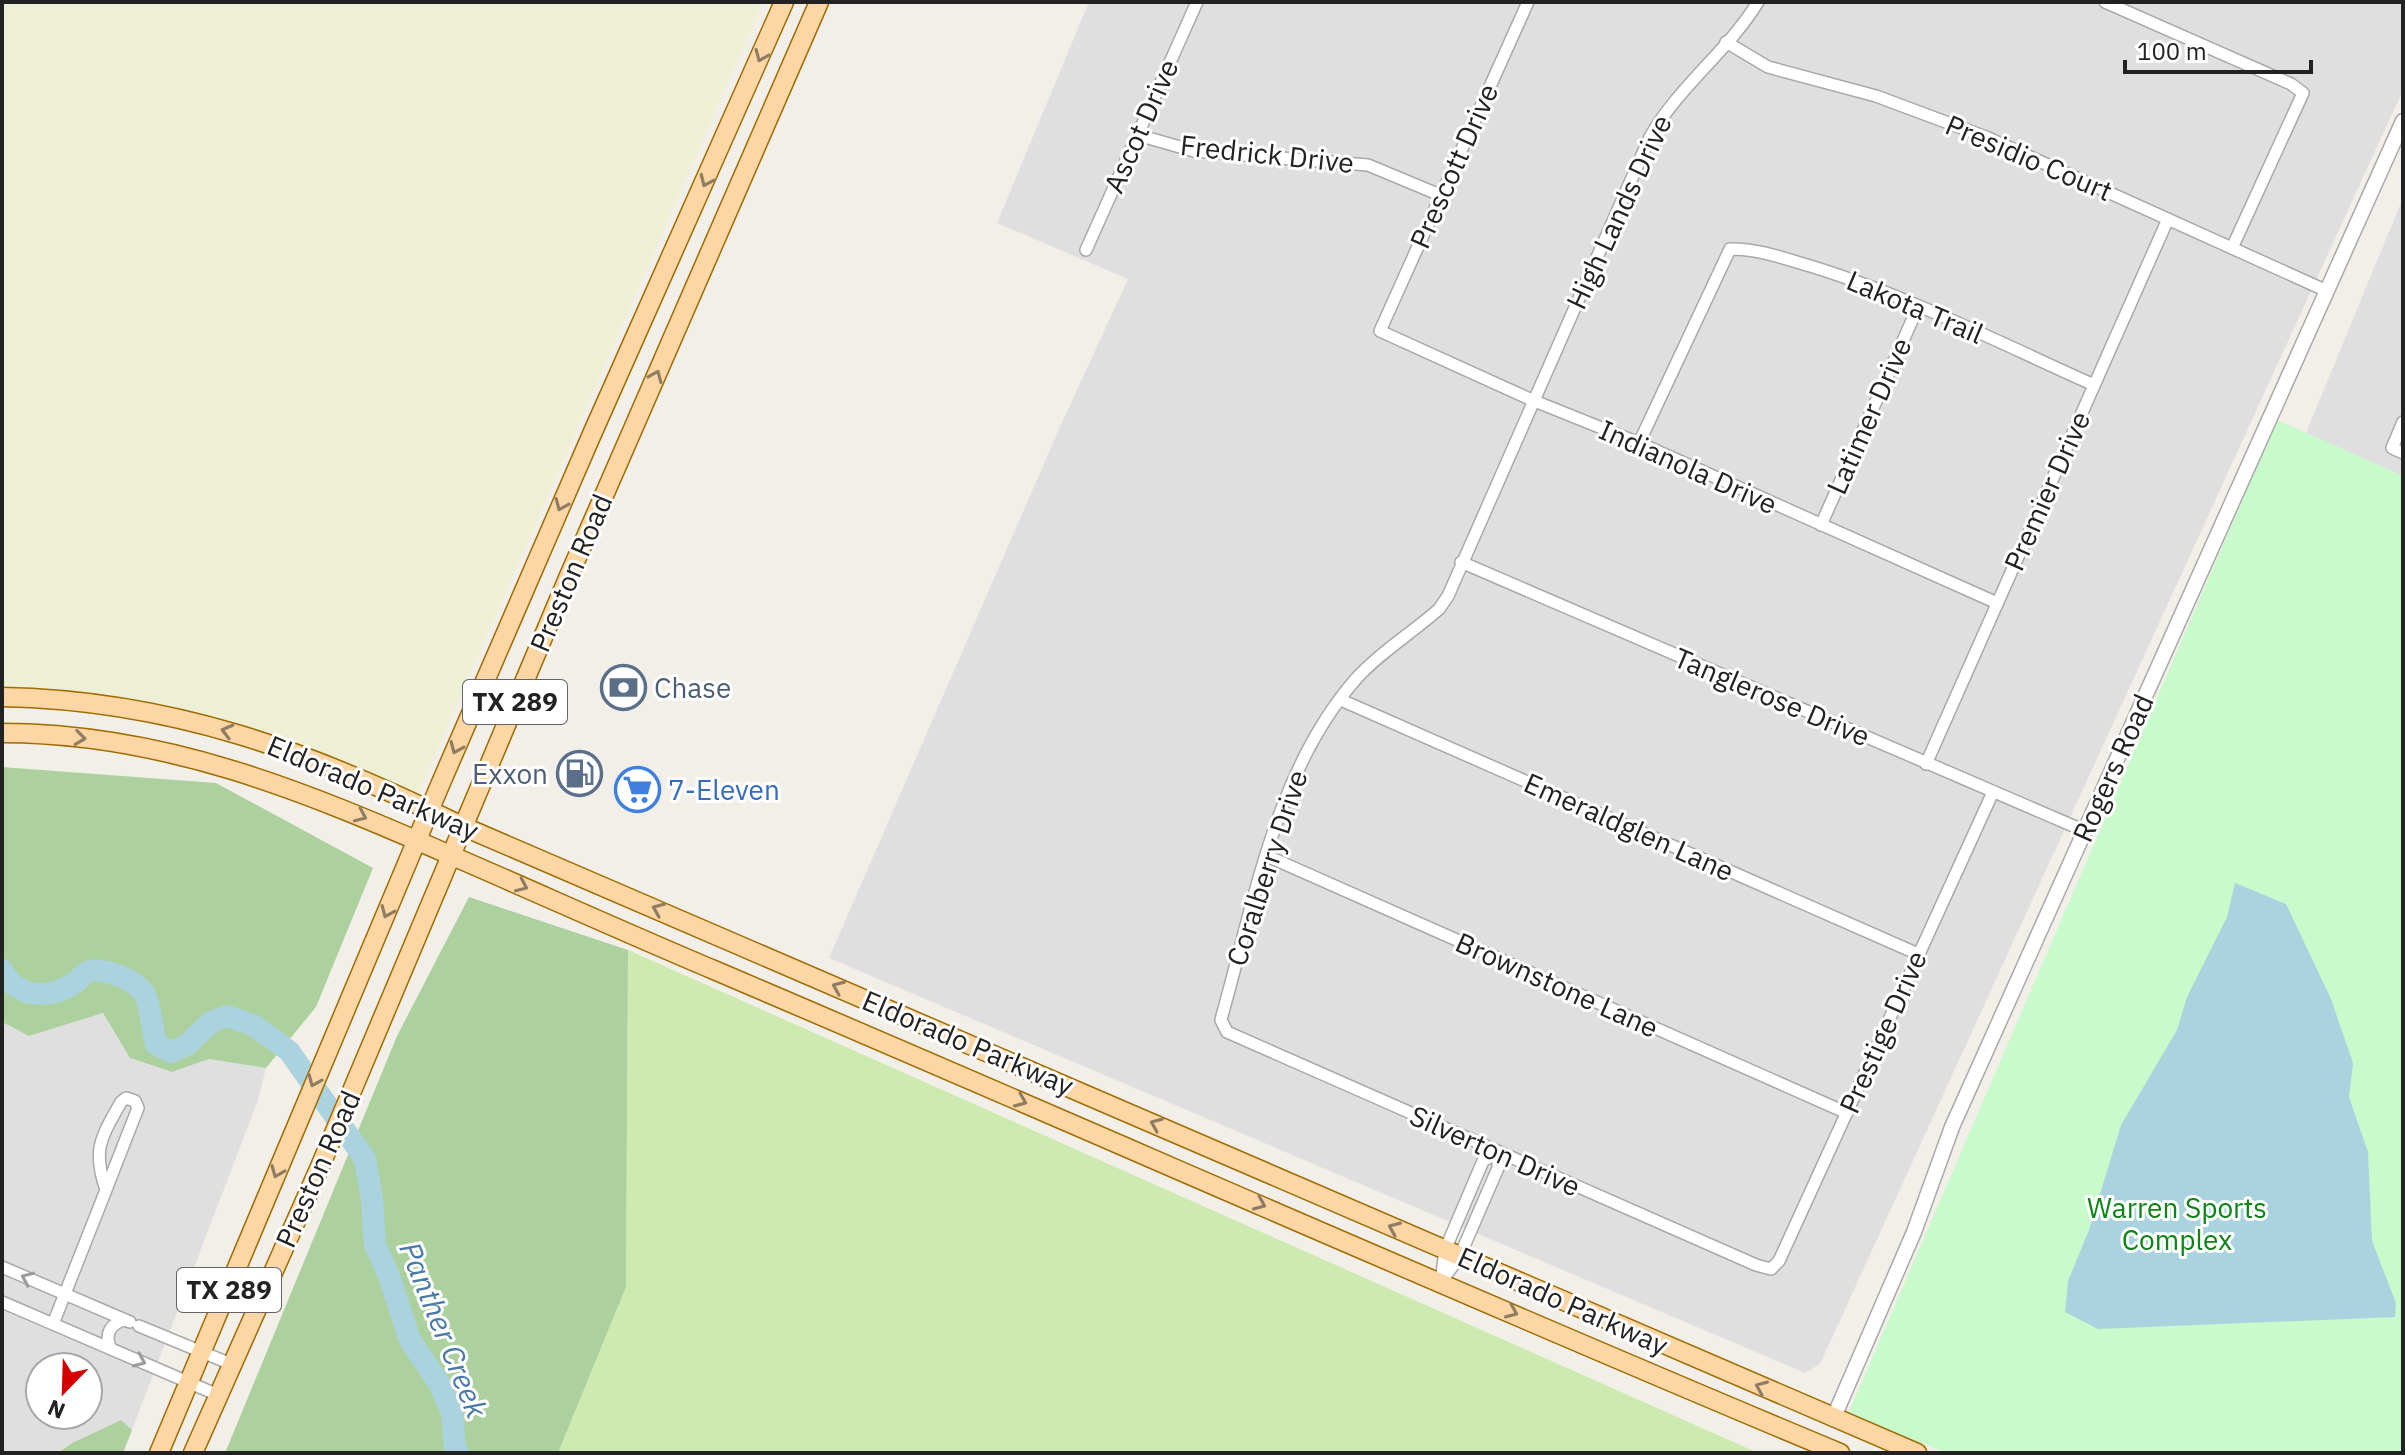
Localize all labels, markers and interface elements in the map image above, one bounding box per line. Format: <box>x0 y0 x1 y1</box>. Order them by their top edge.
scale bar <box>2125 24 2311 74</box>
text: 100 m <box>2137 35 2207 67</box>
one-way arrow <box>755 48 771 62</box>
street label: Ascot Drive <box>1095 53 1186 198</box>
street label: Prescott Drive <box>1401 78 1506 254</box>
street label: Presidio Court <box>1940 106 2118 209</box>
street label: High Lands Drive <box>1557 109 1680 315</box>
street label: Fredrick Drive <box>1178 126 1356 181</box>
one-way arrow <box>700 172 716 187</box>
street label: Lakota Trail <box>1841 261 1989 352</box>
street label: Latimer Drive <box>1818 332 1920 500</box>
one-way arrow <box>646 370 662 384</box>
street label: Premier Drive <box>1995 405 2098 576</box>
street label: Indianola Drive <box>1593 411 1783 522</box>
street label: Preston Road <box>521 488 620 657</box>
one-way arrow <box>555 497 571 511</box>
street label: Tanglerose Drive <box>1669 639 1876 754</box>
bank icon: Chase <box>599 664 647 712</box>
place label: Chase <box>654 669 731 706</box>
road number: TX 289 <box>463 680 567 724</box>
street label: Rogers Road <box>2063 688 2162 848</box>
one-way arrow <box>221 723 235 740</box>
street label: Eldorado Parkway <box>262 726 485 849</box>
one-way arrow <box>74 729 87 746</box>
one-way arrow <box>450 740 466 754</box>
fuel station icon: Exxon <box>555 750 603 798</box>
place label: Exxon <box>472 755 548 792</box>
street label: Emeraldglen Lane <box>1519 764 1740 889</box>
street label: Coralberry Drive <box>1217 765 1316 970</box>
supermarket icon: 7-Eleven <box>613 766 661 814</box>
place label: 7-Eleven <box>668 771 780 808</box>
one-way arrow <box>353 806 367 822</box>
one-way arrow <box>513 876 528 892</box>
one-way arrow <box>652 903 666 919</box>
one-way arrow <box>381 904 397 918</box>
street label: Brownstone Lane <box>1450 923 1664 1046</box>
street label: Prestige Drive <box>1830 945 1935 1119</box>
one-way arrow <box>832 980 847 996</box>
street label: Eldorado Parkway <box>857 981 1080 1104</box>
one-way arrow <box>308 1073 324 1087</box>
street label: Preston Road <box>266 1085 369 1253</box>
one-way arrow <box>1013 1091 1027 1107</box>
street label: Silverton Drive <box>1404 1096 1586 1205</box>
one-way arrow <box>1150 1118 1164 1134</box>
one-way arrow <box>270 1164 287 1178</box>
park label: Warren Sports Complex <box>2087 1189 2267 1258</box>
one-way arrow <box>1252 1194 1266 1210</box>
one-way arrow <box>1388 1221 1403 1237</box>
water label: Panther Creek <box>391 1236 498 1424</box>
street label: Eldorado Parkway <box>1452 1238 1674 1363</box>
road number: TX 289 <box>177 1268 281 1312</box>
one-way arrow <box>21 1271 35 1287</box>
one-way arrow <box>1504 1303 1519 1319</box>
north arrow <box>24 1351 104 1431</box>
one-way arrow <box>132 1352 146 1368</box>
one-way arrow <box>1755 1381 1769 1397</box>
text: N <box>43 1393 69 1426</box>

